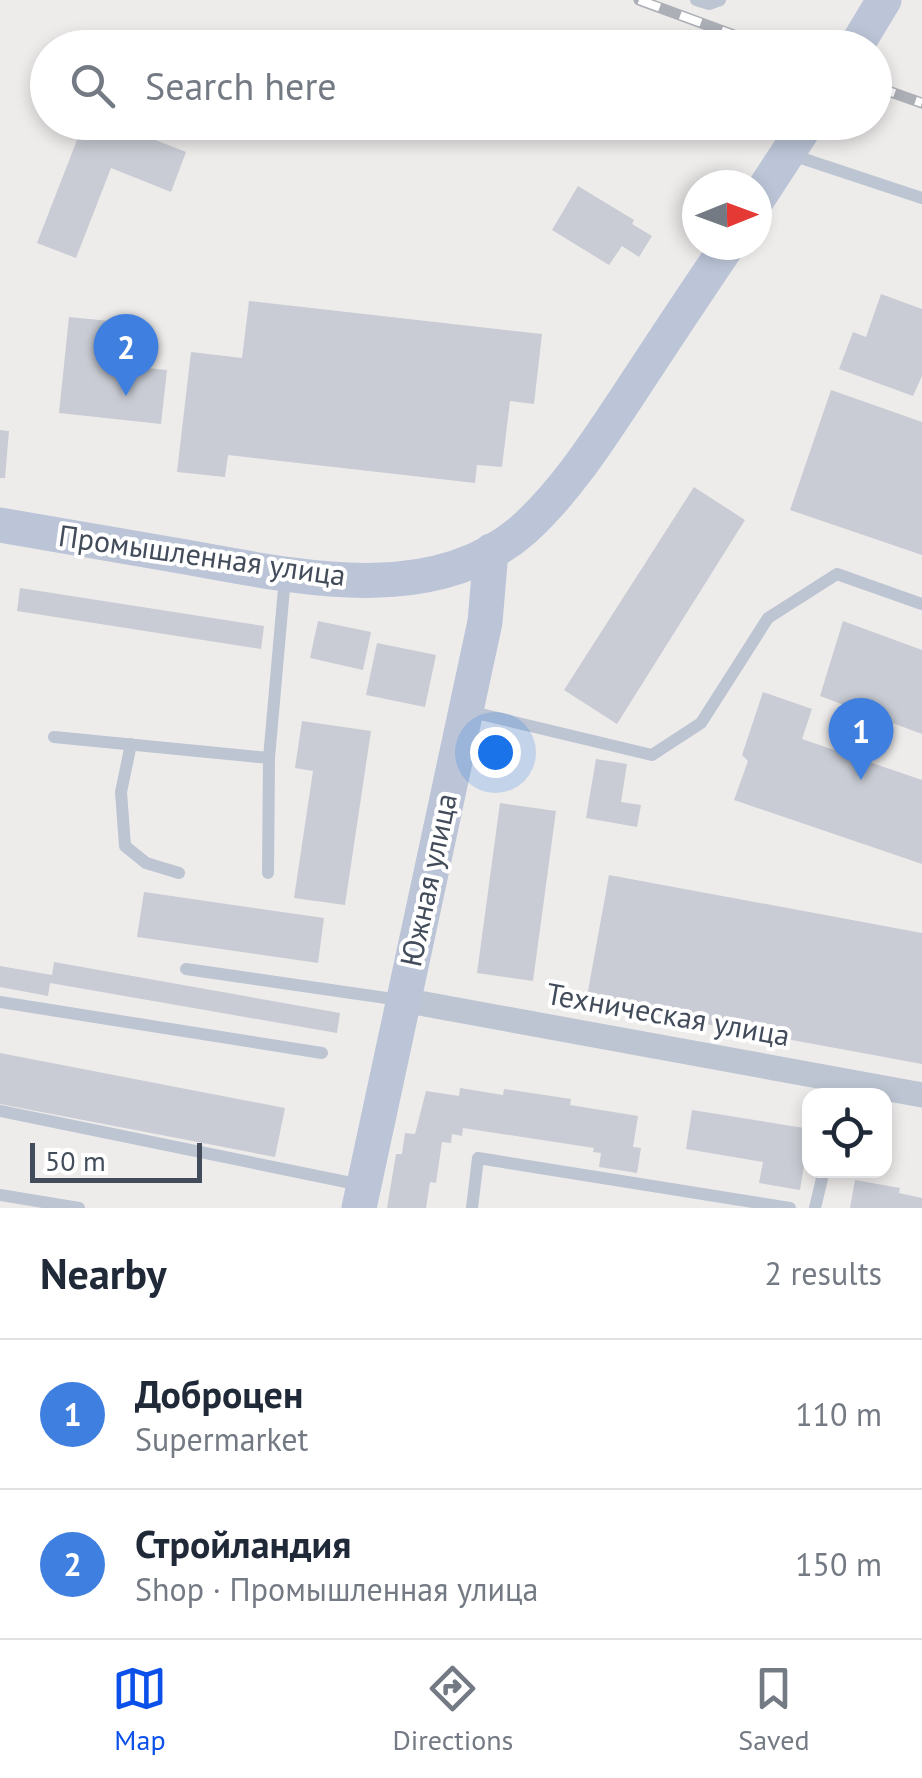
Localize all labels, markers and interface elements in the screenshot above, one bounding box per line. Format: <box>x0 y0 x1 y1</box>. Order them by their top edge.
search box <box>30 30 892 140</box>
icon: search <box>65 58 120 113</box>
text: Search here <box>145 61 337 110</box>
north arrow <box>682 170 772 260</box>
pin: 2 <box>94 314 158 396</box>
street label: Промышленная улица <box>56 515 348 594</box>
pin: 1 <box>828 698 894 780</box>
your location <box>470 727 521 778</box>
street label: Южная улица <box>390 789 465 970</box>
street label: Техническая улица <box>544 973 793 1054</box>
map controls <box>802 1088 892 1178</box>
button: locate <box>802 1088 892 1178</box>
scale bar <box>30 1138 202 1182</box>
text: 50 m <box>45 1142 106 1179</box>
text: Nearby <box>40 1246 167 1301</box>
text: 2 results <box>764 1252 882 1294</box>
text: Доброцен <box>135 1369 303 1418</box>
text: 1 <box>63 1393 82 1435</box>
text: 110 m <box>795 1393 882 1435</box>
text: Supermarket <box>135 1418 308 1460</box>
text: Стройландия <box>135 1519 351 1568</box>
text: 2 <box>63 1543 82 1585</box>
text: 150 m <box>795 1543 882 1585</box>
text: Shop · Промышленная улица <box>135 1568 538 1610</box>
tab: Map <box>112 1661 167 1758</box>
tab: Directions <box>392 1661 513 1758</box>
tab: Saved <box>738 1661 810 1758</box>

